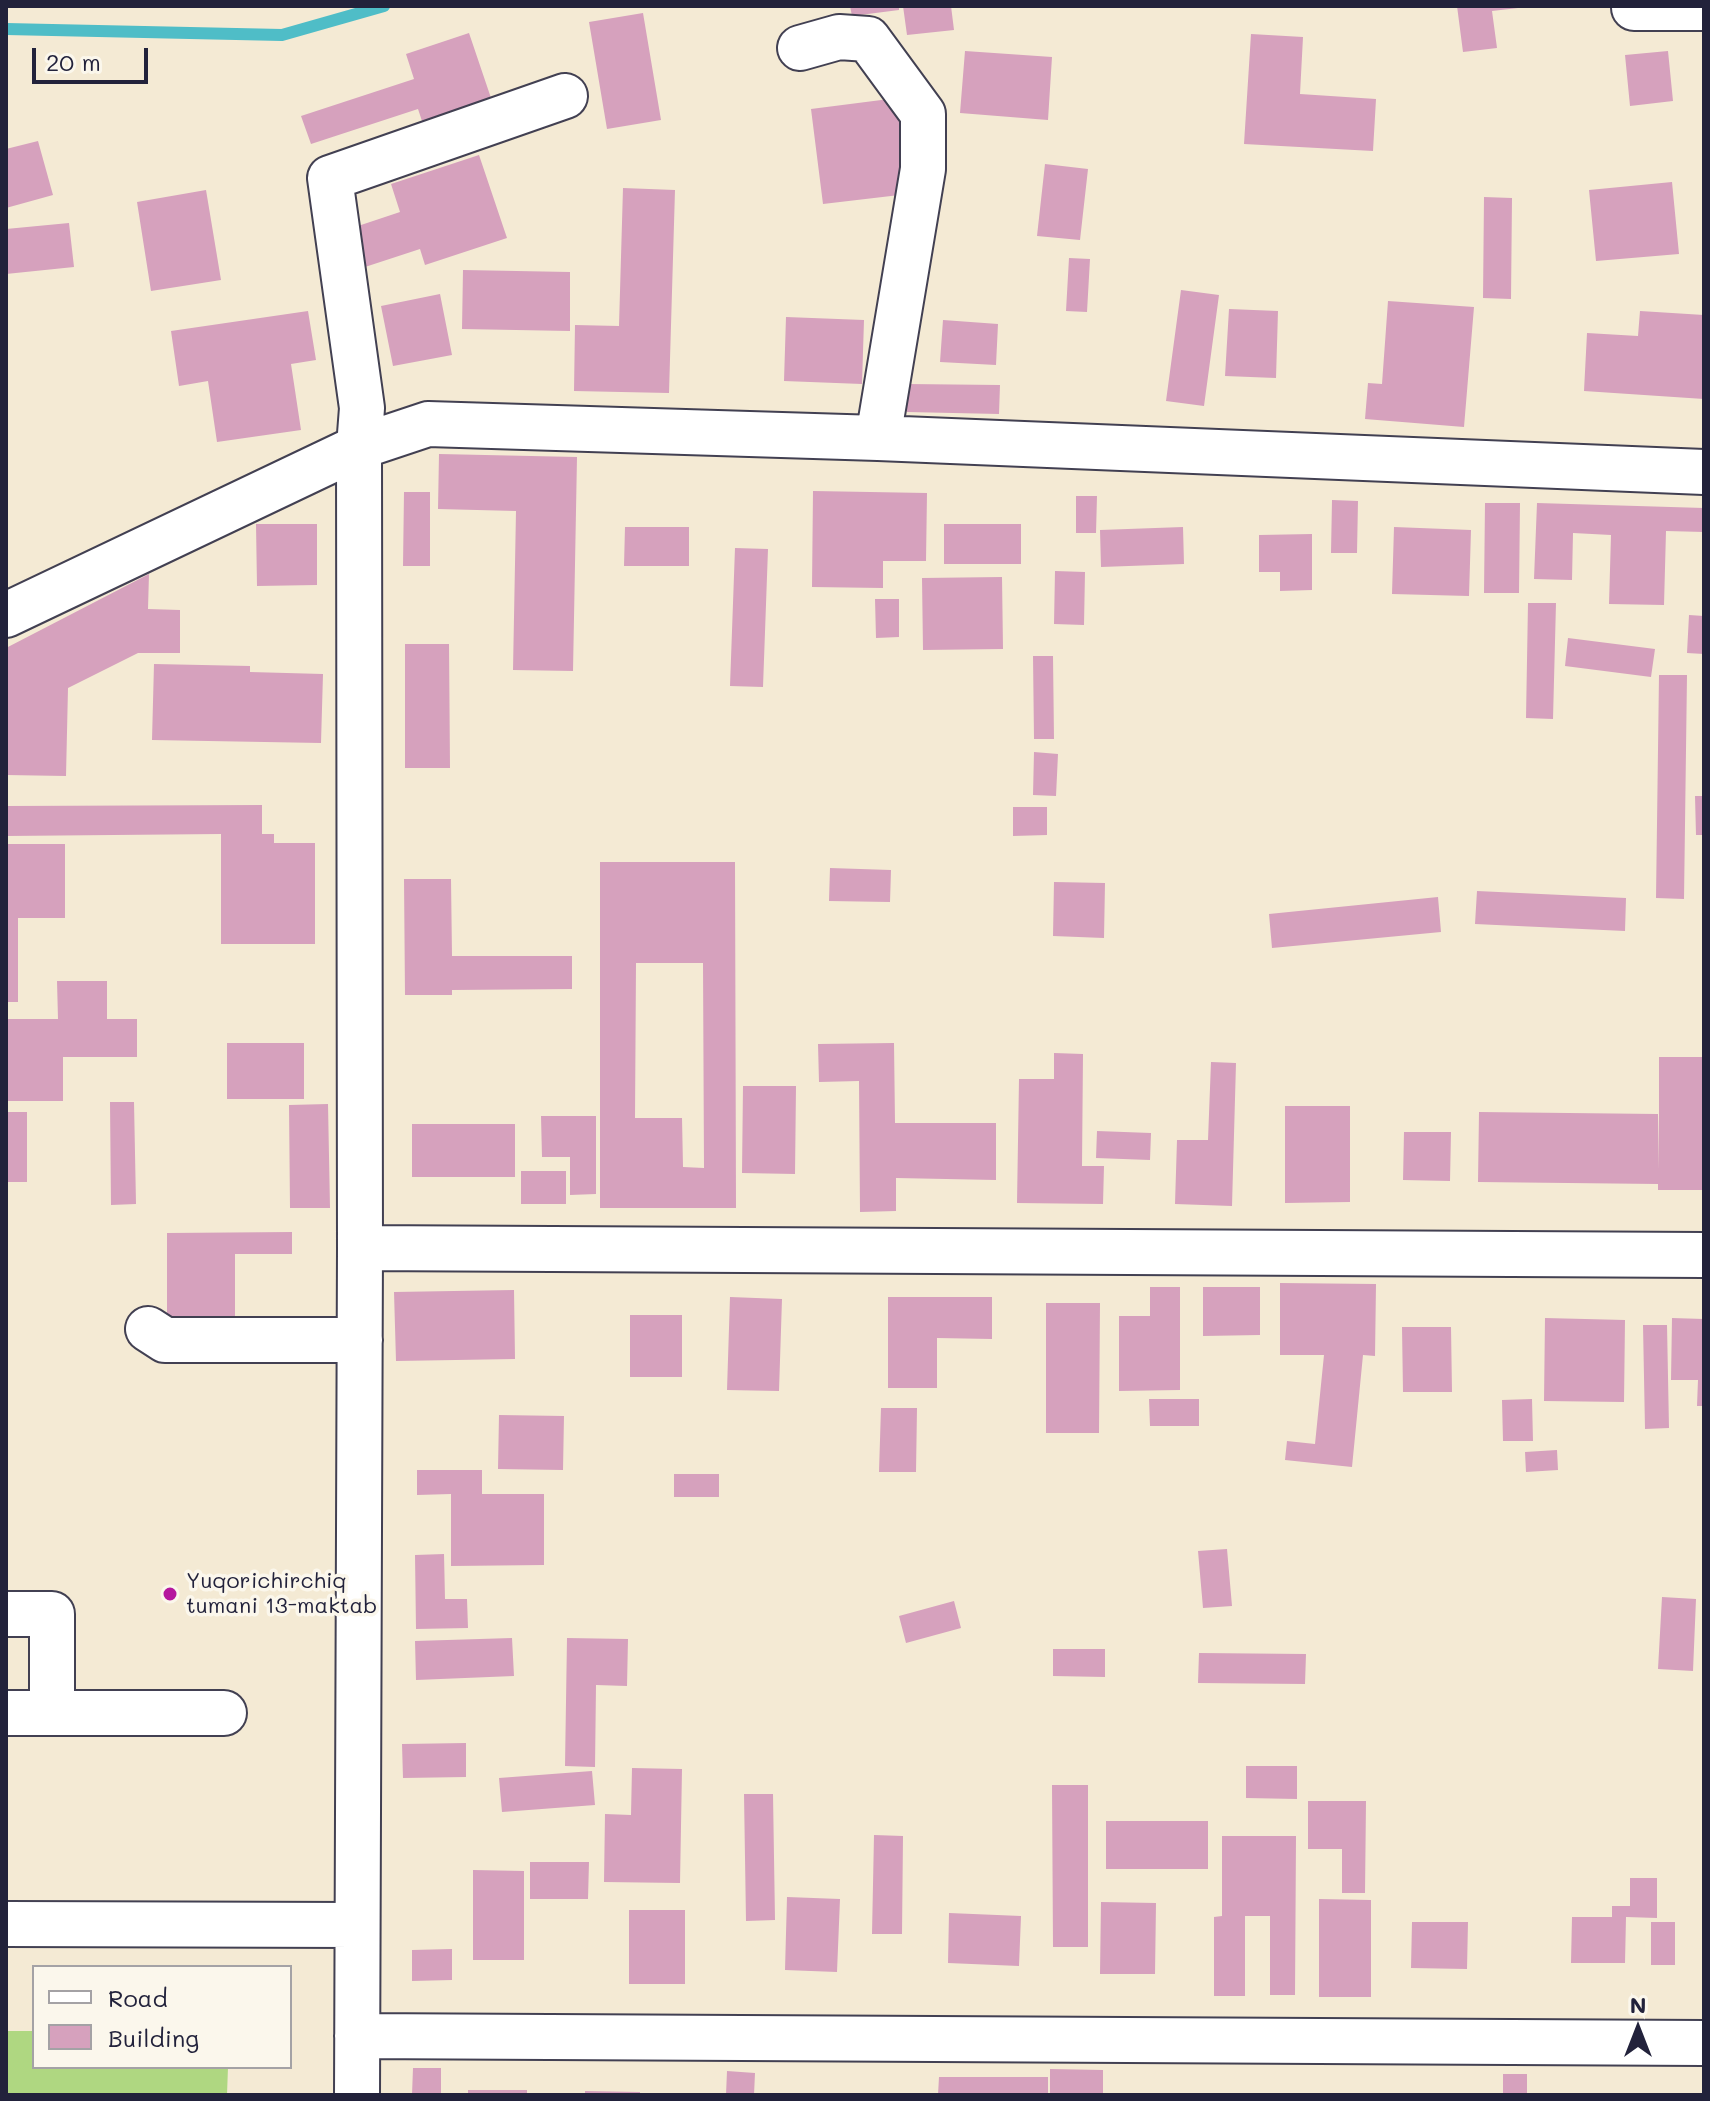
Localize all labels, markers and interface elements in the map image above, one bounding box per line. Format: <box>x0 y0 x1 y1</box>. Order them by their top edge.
scale bar <box>36 32 152 82</box>
text: 20 m <box>46 46 101 77</box>
place label: Yuqorichirchiq tumani 13-maktab <box>186 1568 377 1620</box>
marker: Yuqorichirchiq tumani 13-maktab <box>161 1585 179 1603</box>
legend <box>32 1965 292 2069</box>
text: Road <box>108 1982 168 2013</box>
north arrow <box>1598 1989 1678 2069</box>
text: N <box>1630 1990 1646 2019</box>
text: Building <box>108 2022 199 2053</box>

